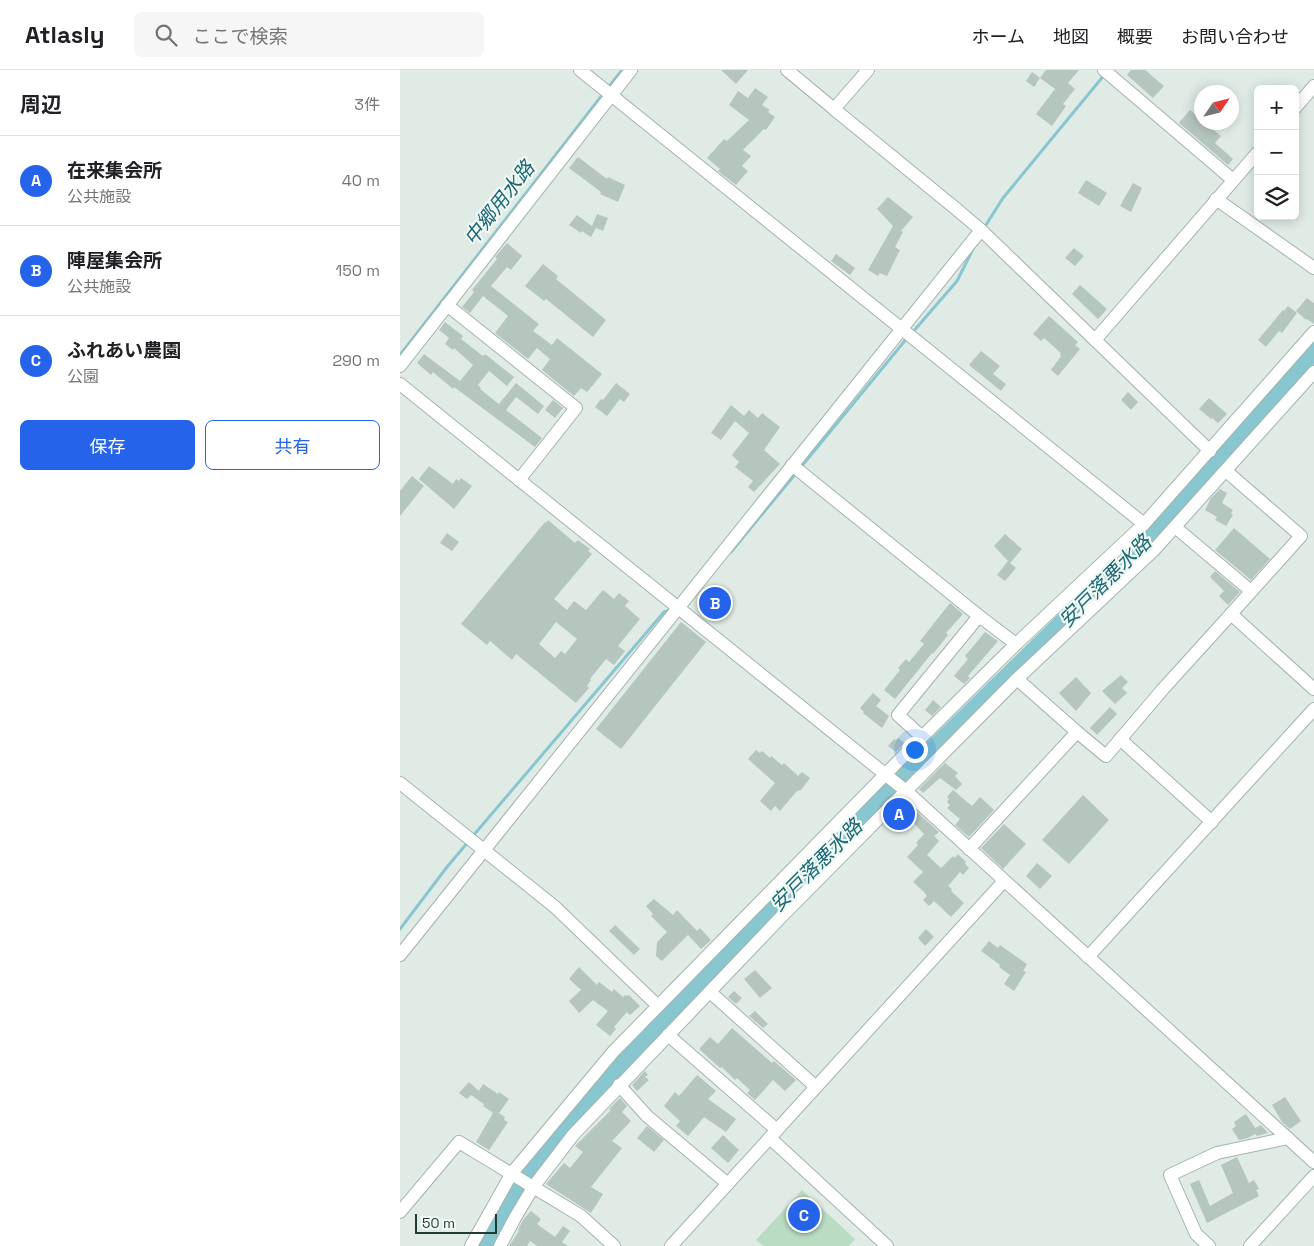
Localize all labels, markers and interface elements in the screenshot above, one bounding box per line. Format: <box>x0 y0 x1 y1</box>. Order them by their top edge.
search box <box>134 12 484 57</box>
text: Atlasly <box>25 19 104 50</box>
icon: search <box>152 21 180 49</box>
text: ここで検索 <box>192 24 287 49</box>
text: ホーム <box>972 25 1025 48</box>
text: 地図 <box>1053 25 1089 48</box>
text: 概要 <box>1117 25 1153 48</box>
text: お問い合わせ <box>1181 25 1289 48</box>
north arrow <box>1194 85 1239 130</box>
map controls <box>1254 85 1299 220</box>
button: + <box>1254 85 1299 130</box>
text: 周辺 <box>20 91 62 118</box>
text: 3件 <box>354 94 380 115</box>
button: − <box>1254 130 1299 175</box>
water label: 中郷用水路 <box>458 154 541 250</box>
text: 在来集会所 <box>67 158 162 183</box>
text: A <box>31 170 41 191</box>
text: 40 m <box>342 170 380 191</box>
button: layers <box>1254 175 1299 220</box>
text: 公共施設 <box>67 186 131 207</box>
text: 陣屋集会所 <box>67 248 162 273</box>
text: B <box>31 260 41 281</box>
text: 150 m <box>336 260 380 281</box>
text: 公共施設 <box>67 276 131 297</box>
text: ふれあい農園 <box>67 338 181 363</box>
text: C <box>31 350 41 371</box>
text: 290 m <box>332 350 380 371</box>
text: 公園 <box>67 366 99 387</box>
button: 保存 <box>20 420 195 470</box>
button: 共有 <box>205 420 380 470</box>
water label: 安戸落悪水路 <box>1053 528 1158 633</box>
pin: B <box>699 584 731 622</box>
your location <box>902 737 928 763</box>
pin: A <box>883 795 915 833</box>
water label: 安戸落悪水路 <box>764 812 869 917</box>
pin: C <box>788 1196 820 1234</box>
scale bar <box>415 1211 498 1234</box>
text: 50 m <box>422 1214 455 1232</box>

